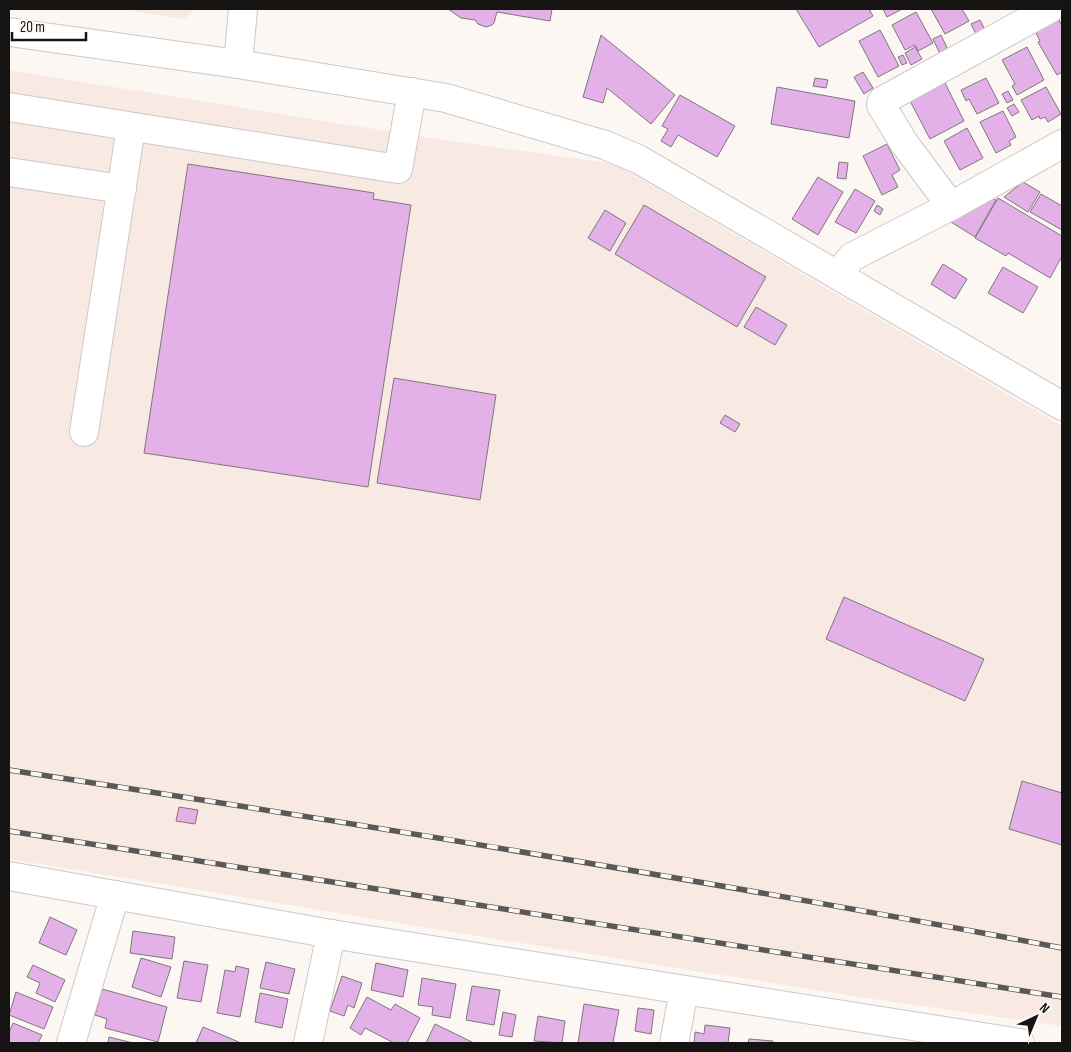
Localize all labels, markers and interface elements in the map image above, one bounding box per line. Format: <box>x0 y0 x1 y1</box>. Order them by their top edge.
scale bar <box>12 10 86 42</box>
text: 20 m <box>20 18 45 37</box>
north arrow <box>1011 992 1061 1042</box>
text: N <box>1036 999 1053 1017</box>

